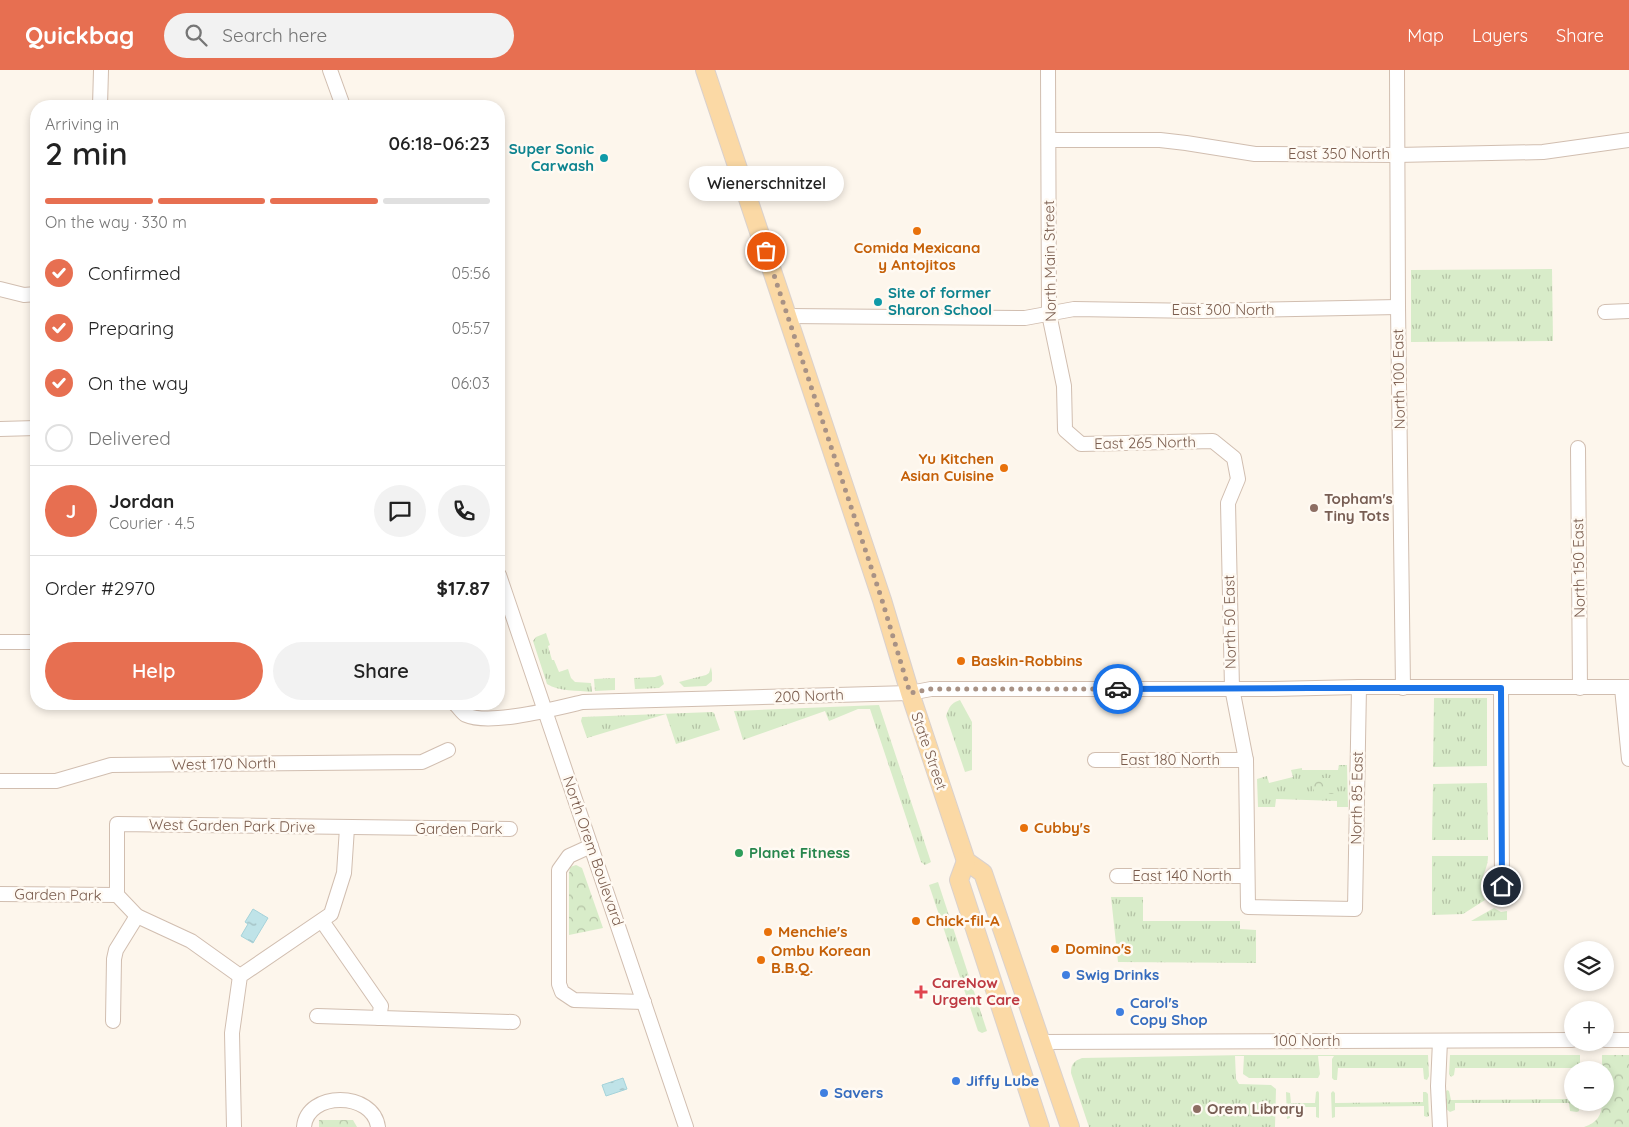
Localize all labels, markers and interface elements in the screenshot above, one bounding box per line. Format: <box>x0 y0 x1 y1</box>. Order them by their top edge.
search box <box>164 13 514 58</box>
text: Quickbag <box>25 20 134 50</box>
icon: search <box>182 21 210 49</box>
text: Search here <box>222 23 327 47</box>
text: Map <box>1407 24 1444 47</box>
text: Layers <box>1472 24 1528 47</box>
text: Share <box>1556 24 1604 47</box>
text: Arriving in <box>45 114 119 134</box>
text: 06:18–06:23 <box>389 131 490 155</box>
text: 2 min <box>45 133 128 173</box>
place label: Super Sonic Carwash <box>509 139 594 175</box>
street label: East 350 North <box>1288 144 1390 163</box>
marker: Super Sonic Carwash <box>598 152 610 164</box>
callout: Wienerschnitzel <box>688 166 844 201</box>
text: Wienerschnitzel <box>707 173 826 193</box>
street label: North Main Street <box>1039 200 1060 322</box>
text: On the way · 330 m <box>45 212 187 232</box>
marker: Comida Mexicana y Antojitos <box>911 225 923 237</box>
pin <box>745 230 787 272</box>
icon: bag <box>752 237 780 265</box>
place label: Comida Mexicana y Antojitos <box>854 238 980 274</box>
icon: check <box>45 259 73 287</box>
text: Confirmed <box>88 261 181 285</box>
text: 05:56 <box>451 263 490 283</box>
place label: Site of former Sharon School <box>888 283 992 319</box>
marker: Site of former Sharon School <box>872 296 884 308</box>
street label: East 300 North <box>1172 300 1275 319</box>
icon: check <box>45 314 73 342</box>
text: Preparing <box>88 316 174 340</box>
text: 05:57 <box>452 318 490 338</box>
street label: North 100 East <box>1388 329 1409 430</box>
icon: check <box>45 369 73 397</box>
text: On the way <box>88 371 189 395</box>
text: 06:03 <box>451 373 490 393</box>
text: Delivered <box>88 426 171 450</box>
street label: East 265 North <box>1094 432 1196 453</box>
place label: Yu Kitchen Asian Cuisine <box>901 449 994 485</box>
marker: Yu Kitchen Asian Cuisine <box>998 462 1010 474</box>
button: chat <box>374 485 426 537</box>
button: phone <box>438 485 490 537</box>
text: Jordan <box>109 489 174 513</box>
place label: Topham's Tiny Tots <box>1324 489 1393 525</box>
text: J <box>66 499 76 523</box>
marker: Topham's Tiny Tots <box>1308 502 1320 514</box>
text: Courier · 4.5 <box>109 513 195 533</box>
street label: North 150 East <box>1568 518 1589 618</box>
street label: North 50 East <box>1219 575 1240 669</box>
text: Order #2970 <box>45 576 155 600</box>
text: $17.87 <box>437 576 490 600</box>
button: Help <box>45 642 263 700</box>
button: Share <box>273 642 490 700</box>
place label: Baskin-Robbins <box>971 651 1083 670</box>
marker: Baskin-Robbins <box>955 655 967 667</box>
courier <box>1093 664 1143 714</box>
icon: car <box>1104 675 1132 703</box>
street label: 200 North <box>774 685 844 706</box>
street label: State Street <box>907 709 952 792</box>
street label: East 180 North <box>1120 750 1220 769</box>
street label: North 85 East <box>1346 751 1367 845</box>
street label: West 170 North <box>172 753 276 774</box>
street label: North Orem Boulevard <box>559 773 628 928</box>
street label: West Garden Park Drive <box>149 815 315 836</box>
place label: Cubby's <box>1034 818 1090 837</box>
street label: Garden Park <box>415 819 503 838</box>
marker: Cubby's <box>1018 822 1030 834</box>
place label: Planet Fitness <box>749 843 850 862</box>
marker: Planet Fitness <box>733 847 745 859</box>
pin <box>1481 865 1523 907</box>
street label: East 140 North <box>1132 866 1232 885</box>
icon: home <box>1488 872 1516 900</box>
street label: Garden Park <box>14 884 102 905</box>
place label: Chick-fil-A <box>926 911 1000 930</box>
marker: Chick-fil-A <box>910 915 922 927</box>
place label: Menchie's <box>778 922 847 941</box>
marker: Menchie's <box>762 926 774 938</box>
place label: Domino's <box>1065 939 1131 958</box>
place label: Ombu Korean B.B.Q. <box>771 941 871 977</box>
map controls <box>1564 941 1614 1111</box>
button: layers <box>1564 941 1614 991</box>
marker: Domino's <box>1049 943 1061 955</box>
marker: Ombu Korean B.B.Q. <box>755 954 767 966</box>
place label: Swig Drinks <box>1076 965 1159 984</box>
marker: Swig Drinks <box>1060 969 1072 981</box>
place label: CareNow Urgent Care <box>932 973 1020 1009</box>
marker: CareNow Urgent Care <box>914 985 928 999</box>
place label: Carol's Copy Shop <box>1130 993 1208 1029</box>
button: + <box>1564 1001 1614 1051</box>
marker: Carol's Copy Shop <box>1114 1006 1126 1018</box>
street label: 100 North <box>1274 1031 1340 1050</box>
button: − <box>1564 1061 1614 1111</box>
place label: Jiffy Lube <box>966 1071 1040 1090</box>
marker: Jiffy Lube <box>950 1075 962 1087</box>
place label: Savers <box>834 1083 883 1102</box>
marker: Savers <box>818 1087 830 1099</box>
place label: Orem Library <box>1207 1099 1304 1118</box>
marker: Orem Library <box>1191 1103 1203 1115</box>

